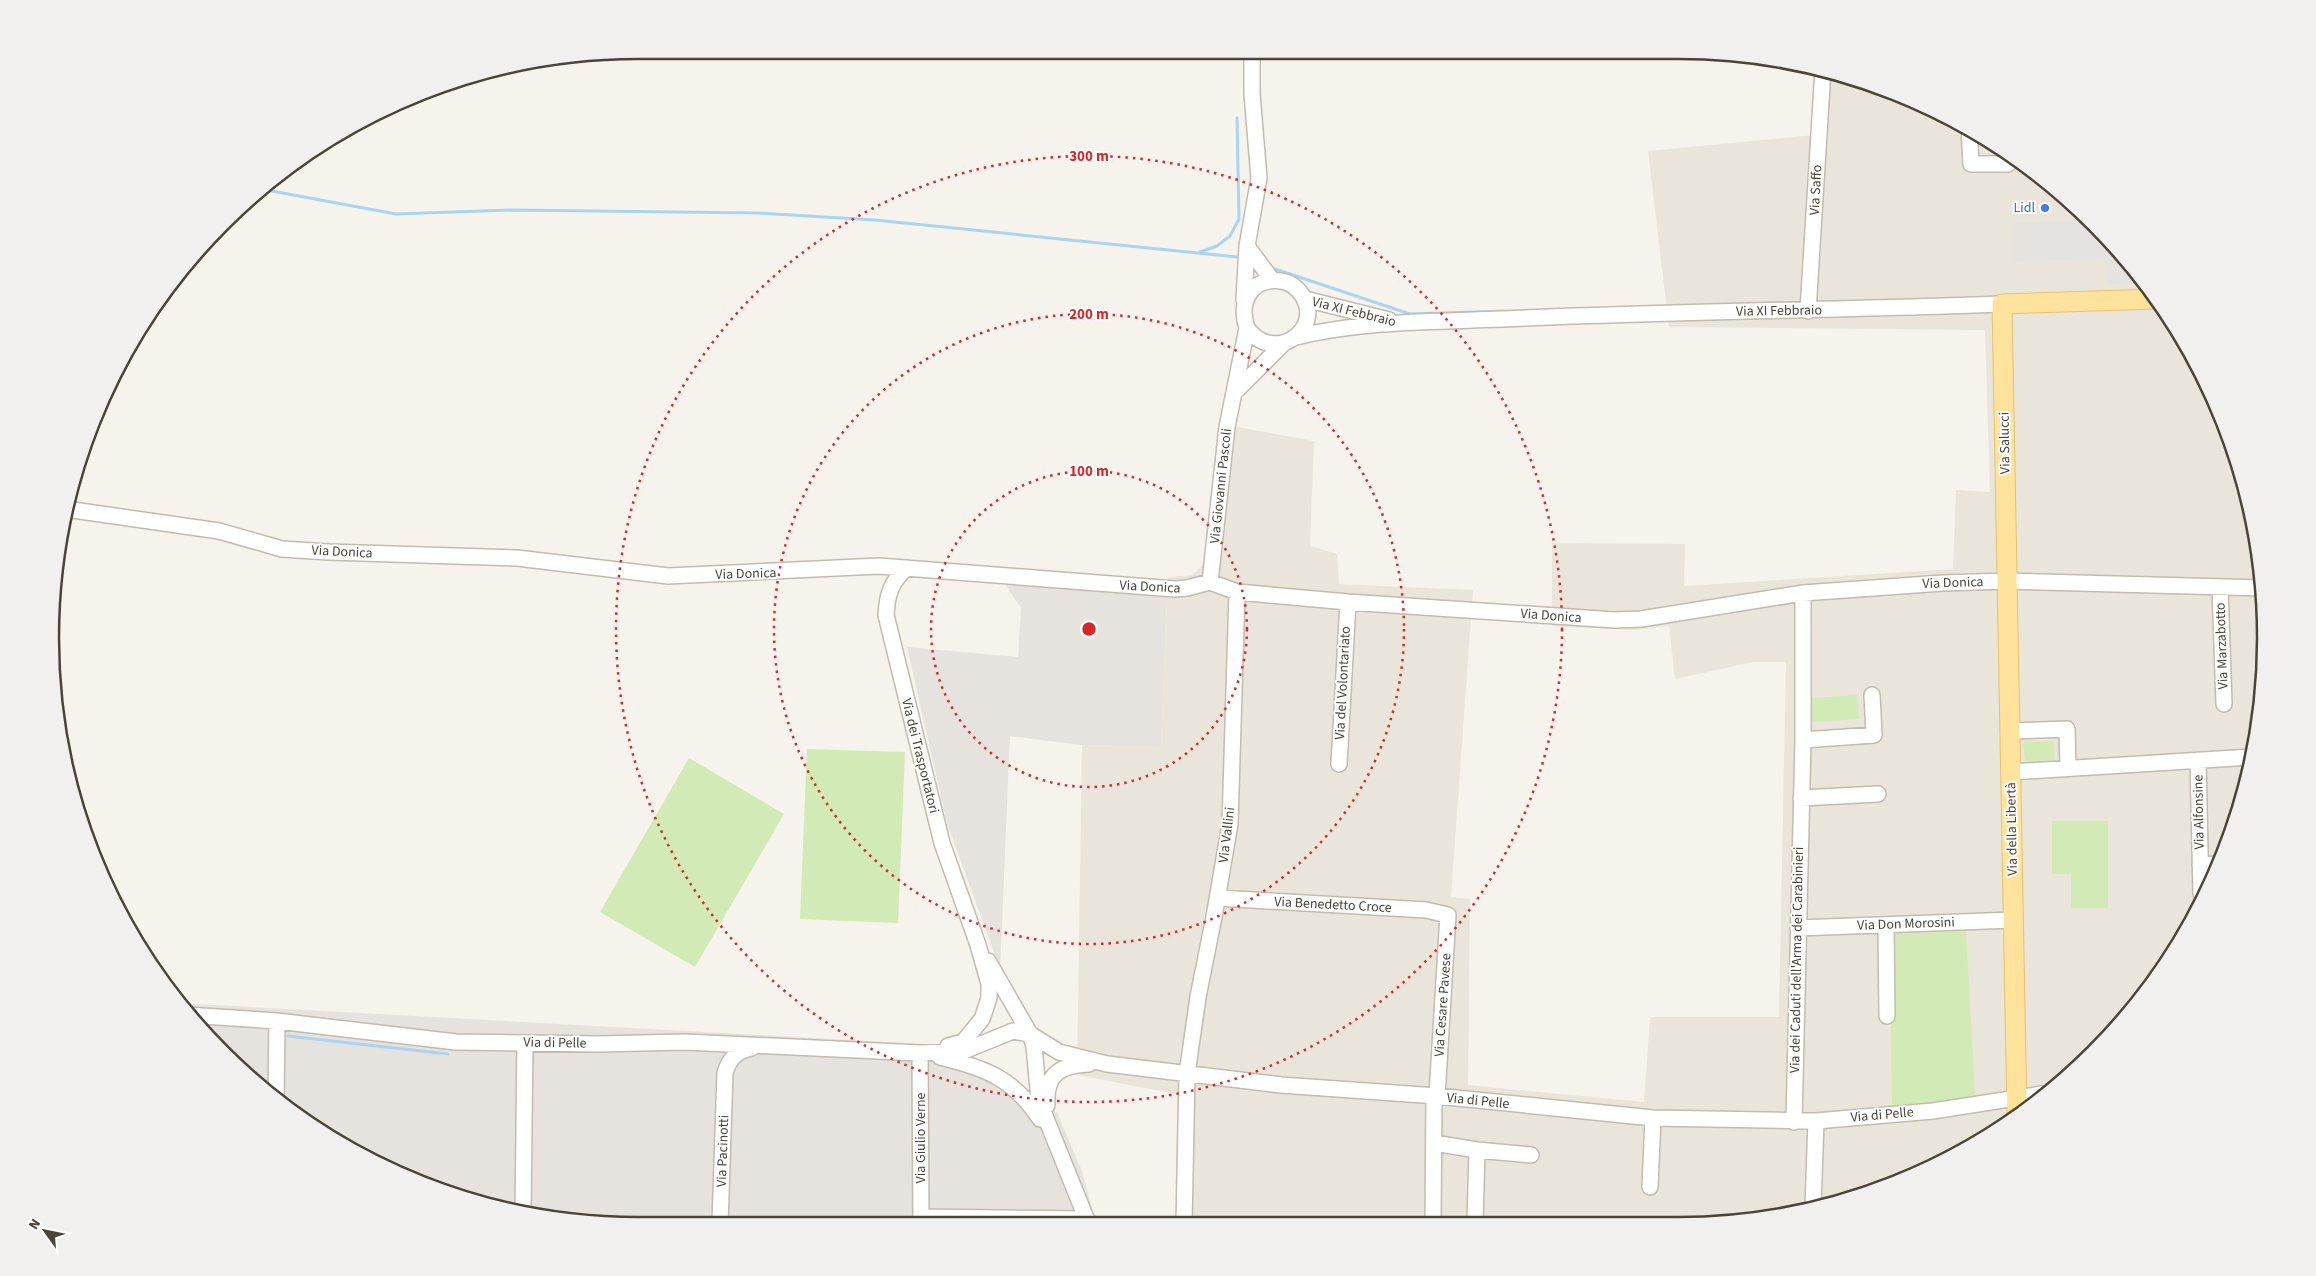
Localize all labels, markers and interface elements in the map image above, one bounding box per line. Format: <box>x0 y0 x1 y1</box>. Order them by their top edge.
text: 300 m <box>1069 146 1109 167</box>
street label: Via Saffo <box>1805 164 1827 216</box>
place label: Lidl <box>2013 198 2035 218</box>
marker: Lidl <box>2039 202 2051 214</box>
street label: Via XI Febbraio <box>1310 292 1398 332</box>
street label: Via XI Febbraio <box>1736 300 1822 322</box>
text: 200 m <box>1069 304 1109 325</box>
street label: Via Salucci <box>1994 412 2016 474</box>
street label: Via Giovanni Pascoli <box>1205 427 1237 545</box>
text: 100 m <box>1069 461 1109 482</box>
street label: Via Donica <box>311 540 373 564</box>
street label: Via Donica <box>715 563 777 585</box>
street label: Via Donica <box>1922 572 1984 594</box>
street label: Via Donica <box>1119 575 1181 599</box>
street label: Via Marzabotto <box>2210 602 2234 690</box>
street label: Via Donica <box>1520 604 1582 628</box>
centre of rings <box>1080 620 1098 638</box>
street label: Via del Volontariato <box>1330 626 1356 740</box>
street label: Via dei Trasportatori <box>896 696 944 816</box>
street label: Via Alfonsine <box>2188 774 2210 850</box>
street label: Via della Libertà <box>2001 782 2023 876</box>
street label: Via Vallini <box>1214 806 1240 864</box>
street label: Via dei Caduti dell'Arma dei Carabinieri <box>1785 847 1809 1073</box>
street label: Via Benedetto Croce <box>1274 892 1392 918</box>
street label: Via Don Morosini <box>1857 912 1955 936</box>
street label: Via Cesare Pavese <box>1429 953 1457 1057</box>
street label: Via di Pelle <box>523 1032 587 1054</box>
street label: Via di Pelle <box>1446 1088 1510 1114</box>
street label: Via Giulio Verne <box>911 1092 931 1184</box>
street label: Via di Pelle <box>1850 1102 1914 1128</box>
street label: Via Pacinotti <box>712 1114 734 1188</box>
north arrow <box>20 1206 70 1256</box>
text: N <box>24 1215 46 1234</box>

